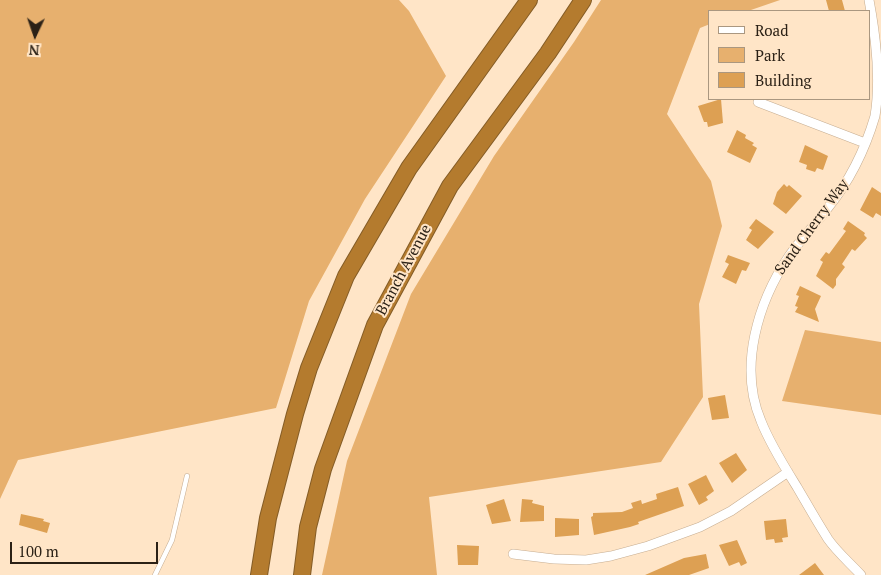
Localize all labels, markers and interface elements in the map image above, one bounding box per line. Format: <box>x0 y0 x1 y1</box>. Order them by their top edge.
north arrow <box>10 10 60 60</box>
legend <box>708 10 871 100</box>
text: Road <box>755 20 788 40</box>
text: N <box>28 41 40 60</box>
text: Park <box>755 45 785 65</box>
text: Building <box>755 70 812 90</box>
street label: Sand Cherry Way <box>771 176 853 278</box>
street label: Branch Avenue <box>373 222 435 318</box>
scale bar <box>12 532 160 564</box>
text: 100 m <box>18 541 59 561</box>

